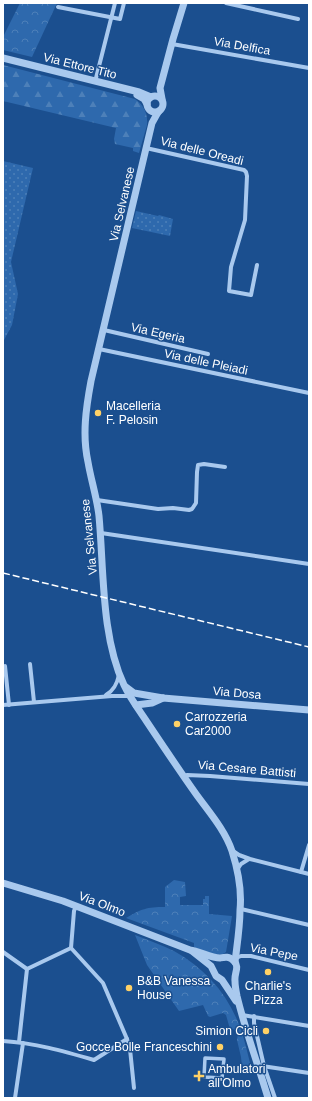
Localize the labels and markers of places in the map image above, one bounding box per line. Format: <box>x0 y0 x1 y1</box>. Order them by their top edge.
place label: Macelleria F. Pelosin <box>106 399 161 427</box>
marker: Macelleria F. Pelosin <box>93 408 103 418</box>
place label: Carrozzeria Car2000 <box>185 710 247 738</box>
marker: Carrozzeria Car2000 <box>172 719 182 729</box>
marker: Charlie's Pizza <box>263 967 273 977</box>
place label: B&B Vanessa House <box>137 974 210 1002</box>
place label: Charlie's Pizza <box>245 979 291 1007</box>
marker: B&B Vanessa House <box>124 983 134 993</box>
place label: Simion Cicli <box>195 1024 258 1038</box>
marker: Simion Cicli <box>261 1026 271 1036</box>
place label: Gocce Bolle Franceschini <box>76 1040 212 1054</box>
marker: Gocce Bolle Franceschini <box>215 1042 225 1052</box>
place label: Ambulatori all'Olmo <box>208 1062 265 1090</box>
marker: Ambulatori all'Olmo <box>193 1070 205 1082</box>

